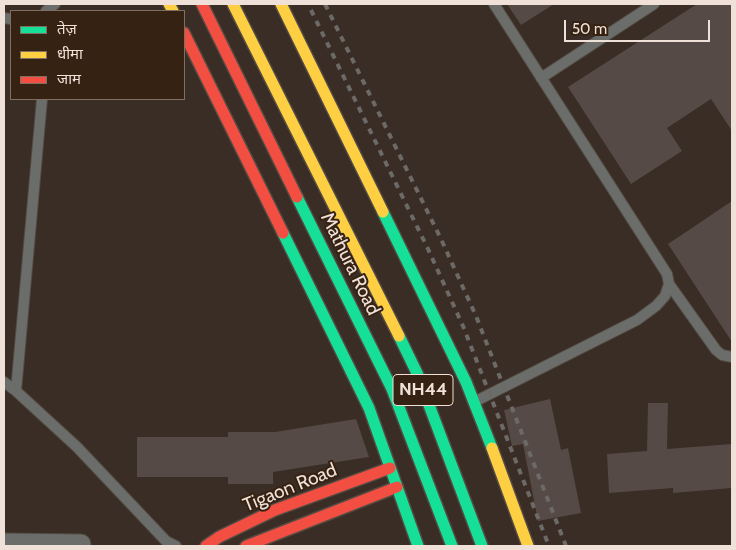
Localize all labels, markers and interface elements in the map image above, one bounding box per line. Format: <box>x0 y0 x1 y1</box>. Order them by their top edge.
legend <box>10 10 185 100</box>
scale bar <box>566 10 712 42</box>
text: तेज़ <box>57 20 77 38</box>
text: 50 m <box>572 20 607 38</box>
text: धीमा <box>57 45 83 63</box>
text: जाम <box>57 70 81 88</box>
street label: Mathura Road <box>315 209 385 319</box>
road number: NH44 <box>393 374 453 406</box>
street label: Tigaon Road <box>240 459 340 517</box>

